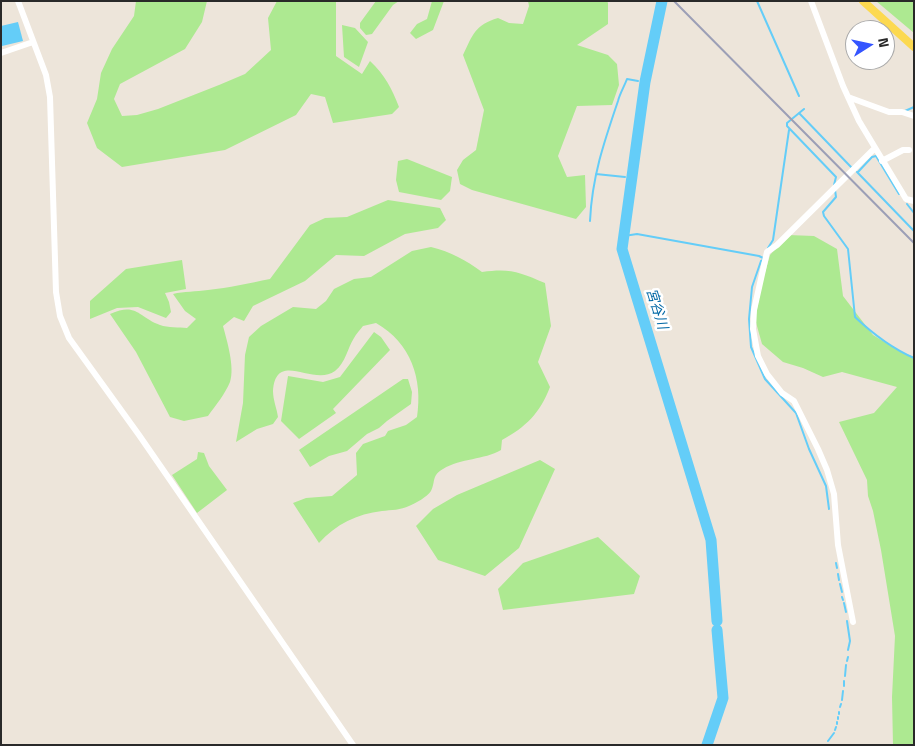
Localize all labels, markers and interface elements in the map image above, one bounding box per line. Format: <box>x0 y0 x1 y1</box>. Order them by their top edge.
north arrow <box>845 20 895 70</box>
text: N <box>873 36 895 49</box>
water label: 宮谷川 <box>642 286 670 332</box>

